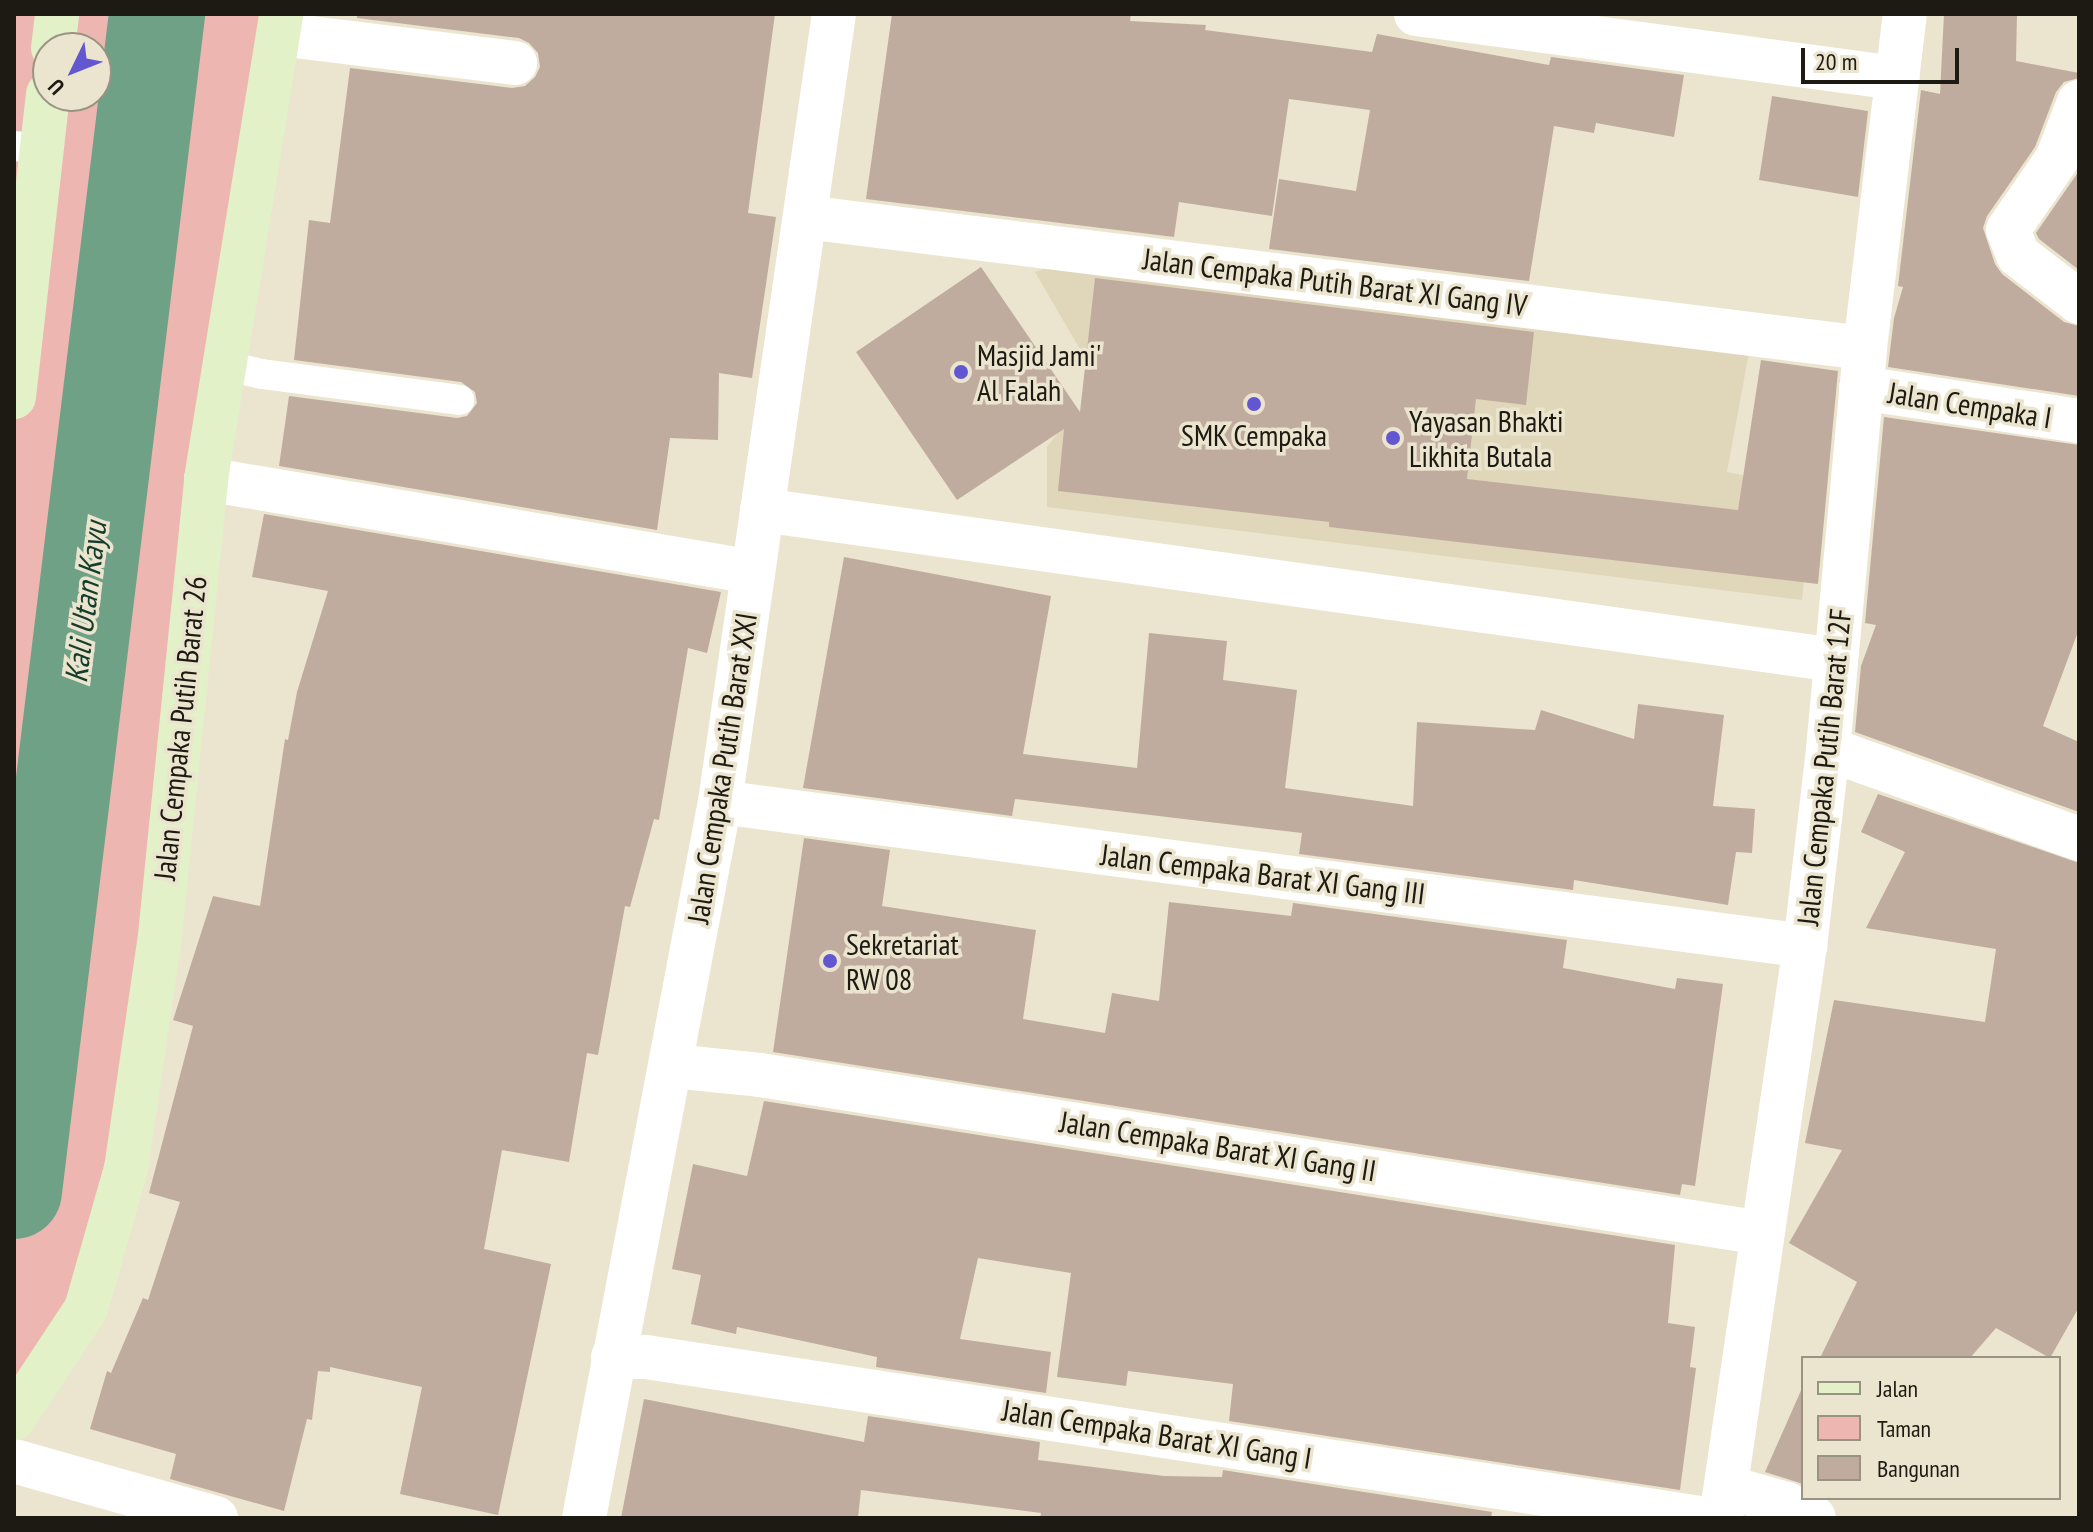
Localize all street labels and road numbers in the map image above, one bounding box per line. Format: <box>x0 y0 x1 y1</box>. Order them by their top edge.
street label: Jalan Cempaka Putih Barat XI Gang IV <box>1141 241 1529 323</box>
street label: Jalan Cempaka I <box>1886 374 2054 436</box>
street label: Jalan Cempaka Putih Barat 26 <box>146 574 214 882</box>
street label: Jalan Cempaka Putih Barat 12F <box>1789 607 1859 927</box>
street label: Jalan Cempaka Putih Barat XXI <box>680 610 764 926</box>
street label: Jalan Cempaka Barat XI Gang III <box>1098 836 1428 912</box>
street label: Jalan Cempaka Barat XI Gang II <box>1057 1103 1379 1189</box>
street label: Jalan Cempaka Barat XI Gang I <box>1000 1392 1314 1476</box>

